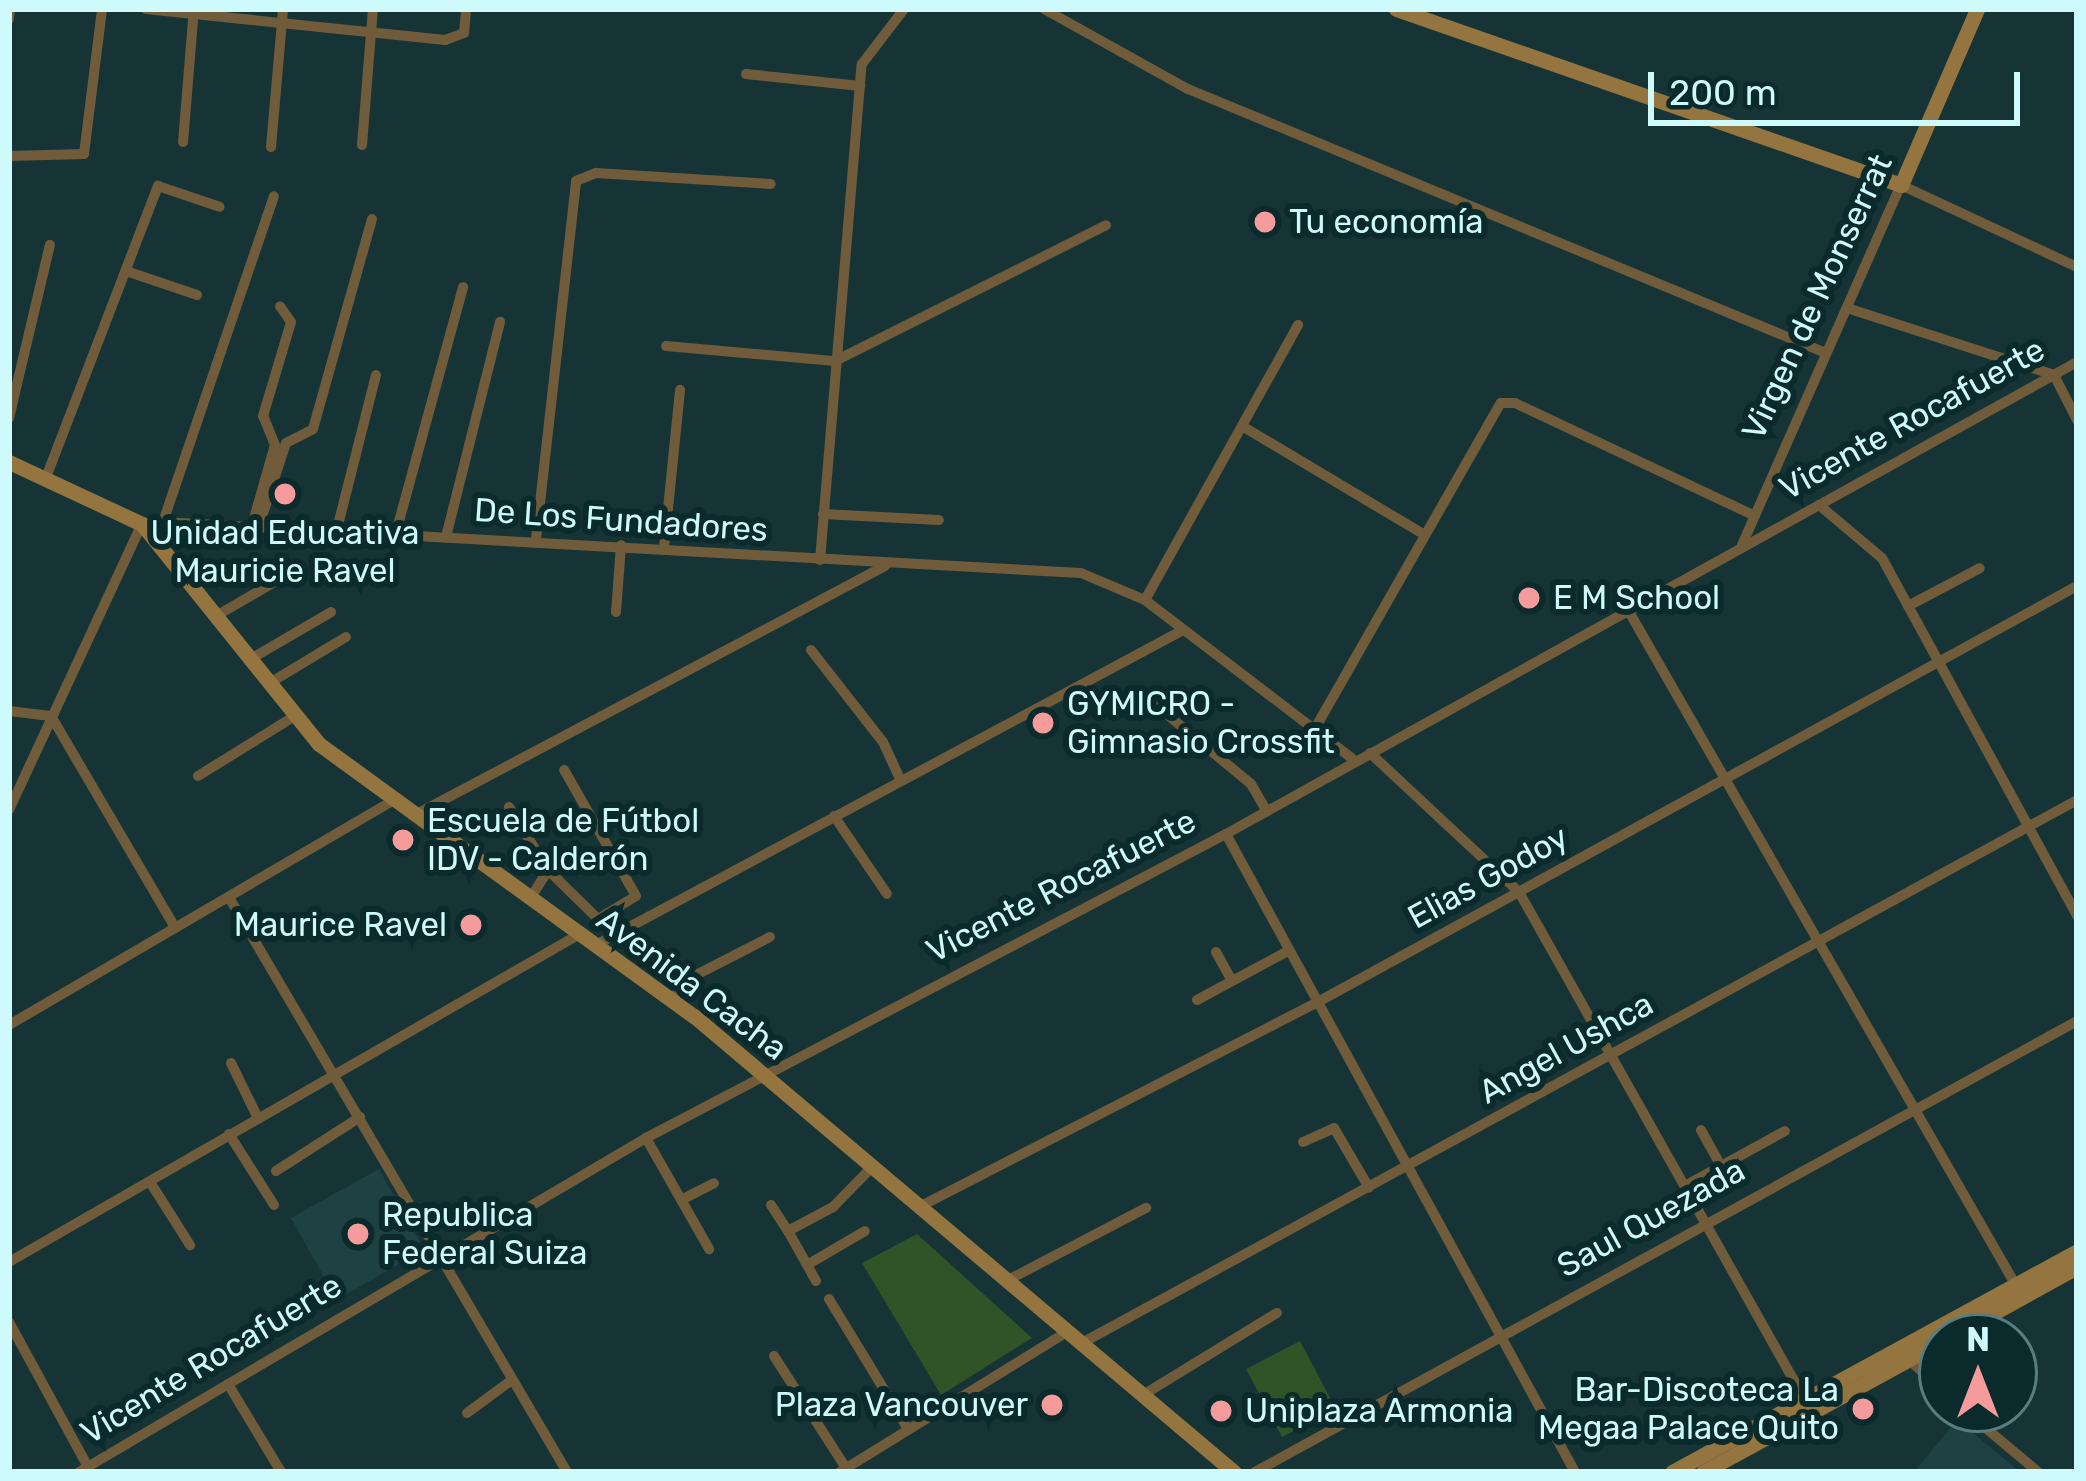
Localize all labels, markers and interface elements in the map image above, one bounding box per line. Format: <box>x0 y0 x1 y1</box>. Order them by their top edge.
scale bar <box>1654 48 2026 122</box>
text: 200 m <box>1669 71 1777 114</box>
street label: Virgen de Monserrat <box>1733 148 1901 446</box>
place label: Tu economía <box>1289 202 1484 242</box>
marker: Tu economía <box>1252 209 1278 235</box>
street label: Vicente Rocafuerte <box>1773 330 2051 508</box>
marker: Unidad Educativa Mauricie Ravel <box>272 481 298 507</box>
street label: De Los Fundadores <box>473 490 769 550</box>
place label: Unidad Educativa Mauricie Ravel <box>151 513 419 591</box>
place label: E M School <box>1553 578 1720 618</box>
marker: E M School <box>1516 585 1542 611</box>
place label: GYMICRO - Gimnasio Crossfit <box>1067 684 1335 762</box>
marker: GYMICRO - Gimnasio Crossfit <box>1030 710 1056 736</box>
place label: Escuela de Fútbol IDV - Calderón <box>427 801 699 879</box>
street label: Vicente Rocafuerte <box>920 801 1202 971</box>
street label: Elias Godoy <box>1401 817 1575 937</box>
marker: Escuela de Fútbol IDV - Calderón <box>390 827 416 853</box>
street label: Avenida Cacha <box>589 900 795 1068</box>
place label: Maurice Ravel <box>234 905 447 945</box>
marker: Maurice Ravel <box>458 912 484 938</box>
street label: Angel Ushca <box>1472 984 1660 1112</box>
street label: Saul Quezada <box>1550 1150 1752 1286</box>
place label: Republica Federal Suiza <box>382 1195 587 1273</box>
marker: Republica Federal Suiza <box>345 1221 371 1247</box>
street label: Vicente Rocafuerte <box>74 1266 348 1452</box>
north arrow <box>1918 1313 2038 1433</box>
text: N <box>1966 1320 1990 1359</box>
place label: Bar-Discoteca La Megaa Palace Quito <box>1538 1370 1839 1448</box>
place label: Plaza Vancouver <box>774 1385 1028 1425</box>
place label: Uniplaza Armonia <box>1245 1391 1514 1431</box>
marker: Plaza Vancouver <box>1039 1392 1065 1418</box>
marker: Bar-Discoteca La Megaa Palace Quito <box>1850 1396 1876 1422</box>
marker: Uniplaza Armonia <box>1208 1398 1234 1424</box>

